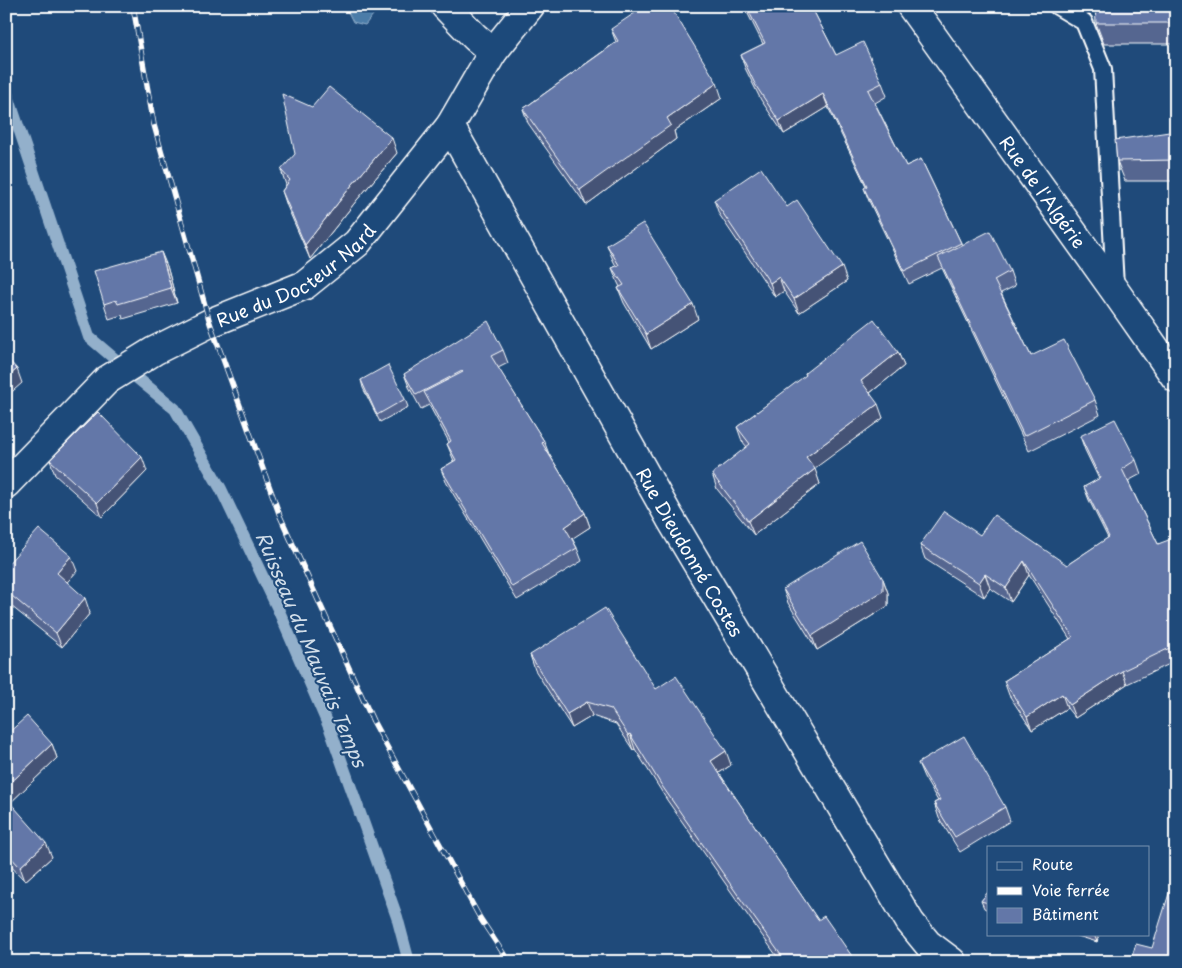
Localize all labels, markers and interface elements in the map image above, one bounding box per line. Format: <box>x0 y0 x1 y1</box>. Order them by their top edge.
street label: Rue de l'Algérie <box>994 130 1093 253</box>
street label: Rue du Docteur Nard <box>212 218 381 333</box>
street label: Rue Dieudonné Costes <box>631 462 751 641</box>
water label: Ruisseau du Mauvais Temps <box>250 527 375 773</box>
legend <box>987 846 1150 936</box>
text: Route <box>1032 852 1073 875</box>
text: Voie ferrée <box>1032 878 1110 901</box>
text: Bâtiment <box>1032 902 1099 925</box>

